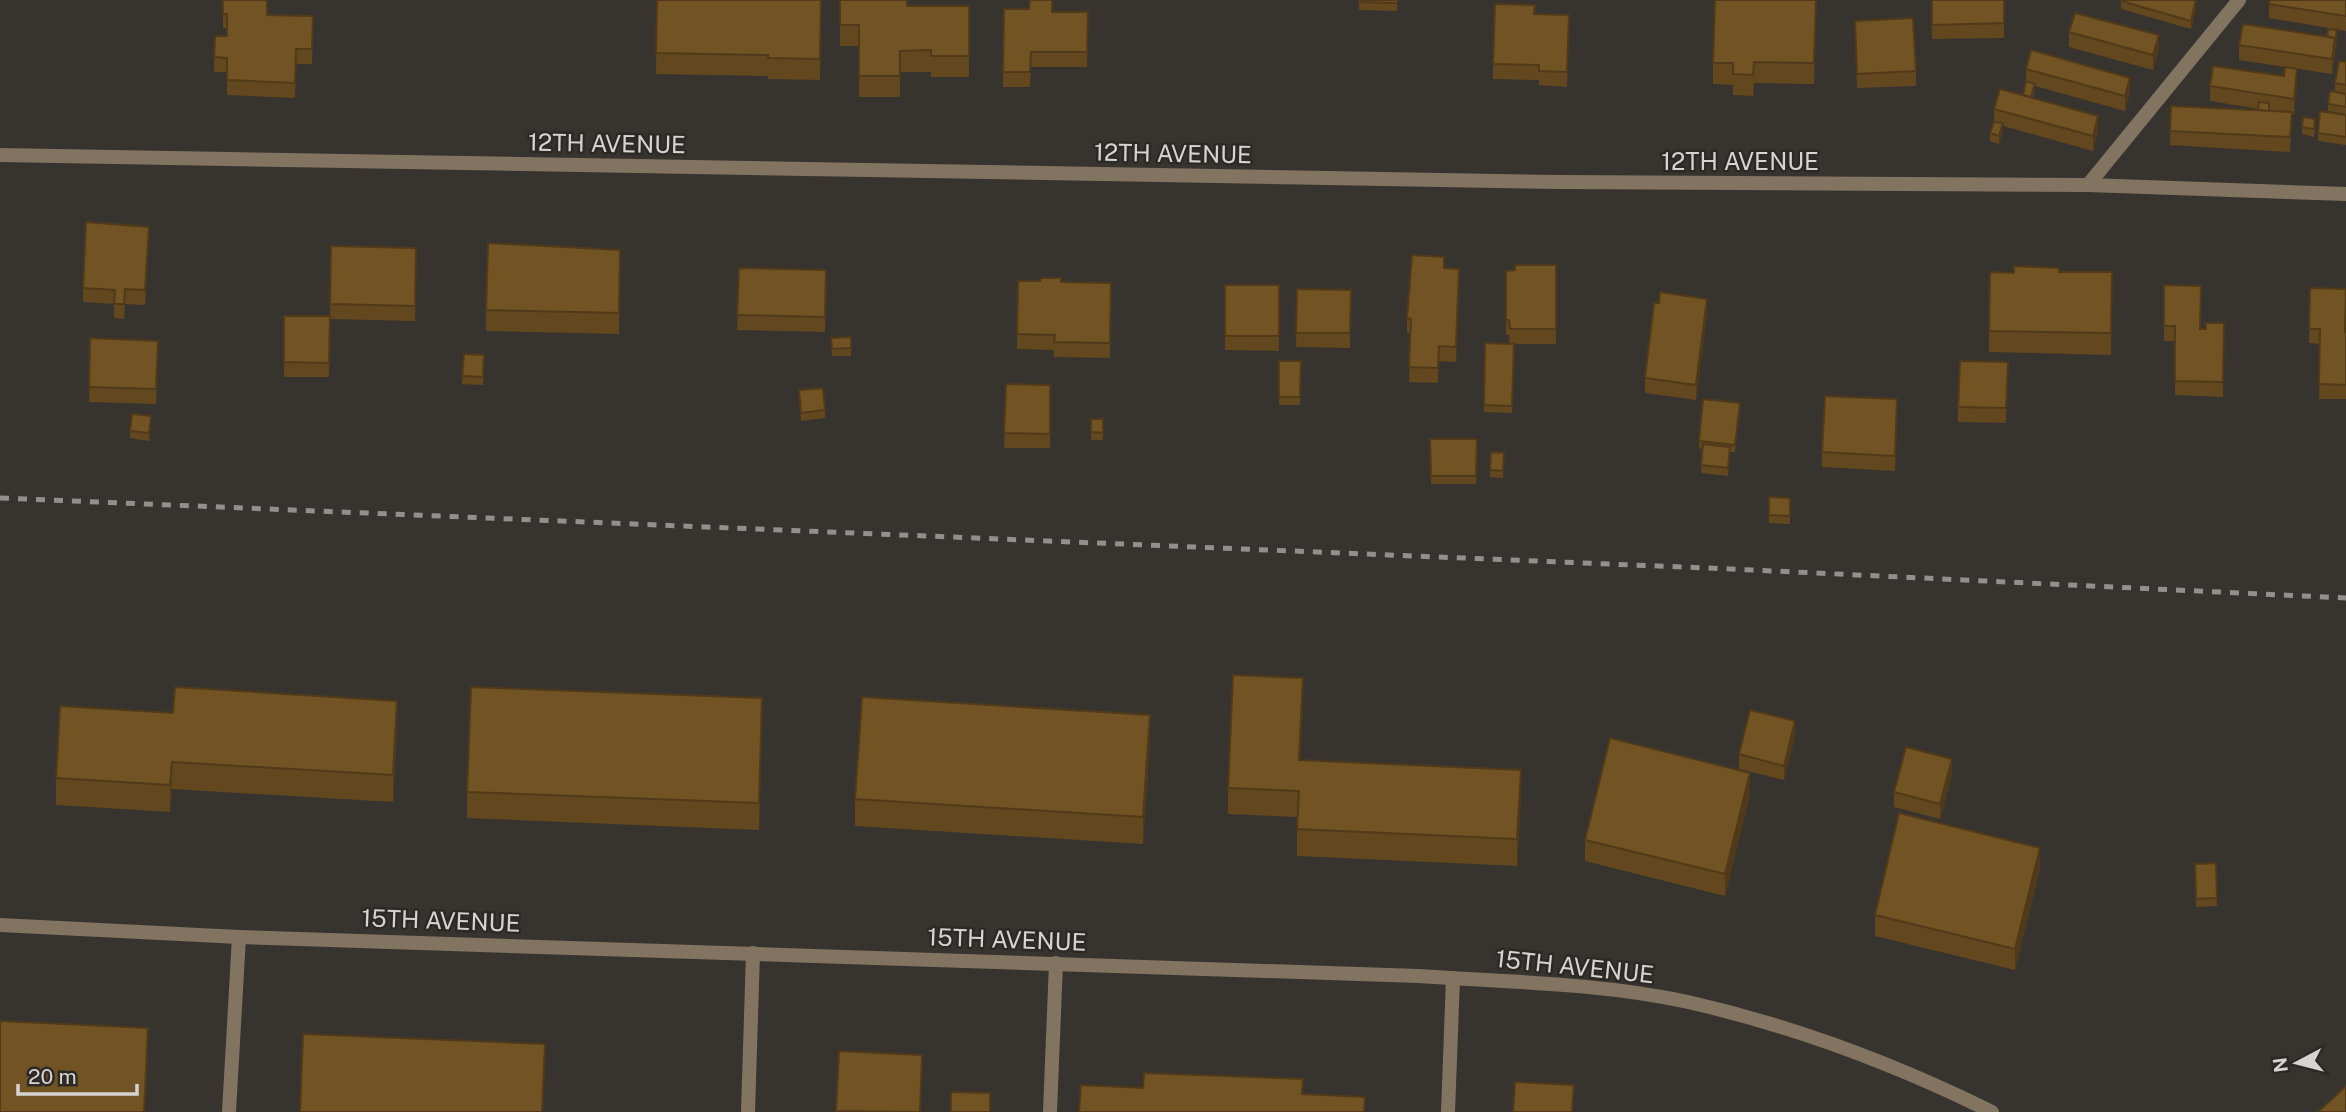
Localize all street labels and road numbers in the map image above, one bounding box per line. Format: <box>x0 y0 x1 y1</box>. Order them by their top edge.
street label: 12TH AVENUE <box>528 128 686 158</box>
street label: 12TH AVENUE <box>1094 138 1252 168</box>
street label: 12TH AVENUE <box>1661 147 1819 175</box>
street label: 15TH AVENUE <box>361 903 521 937</box>
street label: 15TH AVENUE <box>927 922 1087 956</box>
street label: 15TH AVENUE <box>1495 944 1655 988</box>

